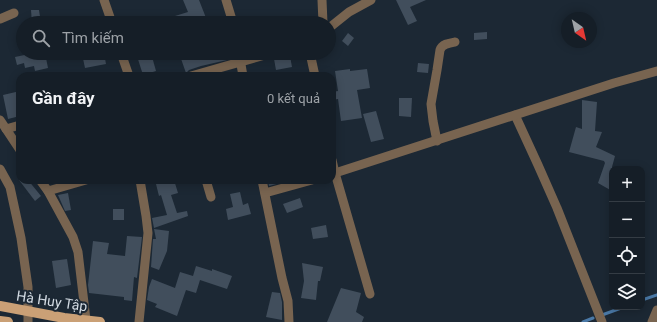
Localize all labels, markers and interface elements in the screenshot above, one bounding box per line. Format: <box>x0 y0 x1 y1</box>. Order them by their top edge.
north arrow <box>561 12 597 48</box>
search box <box>16 16 336 60</box>
icon: search <box>30 27 52 49</box>
text: Tìm kiếm <box>62 29 124 47</box>
text: Gần đây <box>32 88 95 108</box>
text: 0 kết quả <box>267 91 320 106</box>
map controls <box>609 166 645 310</box>
button: + <box>609 166 645 202</box>
button: − <box>609 202 645 238</box>
button: locate <box>609 238 645 274</box>
button: layers <box>609 274 645 310</box>
street label: Hà Huy Tập <box>15 287 89 315</box>

